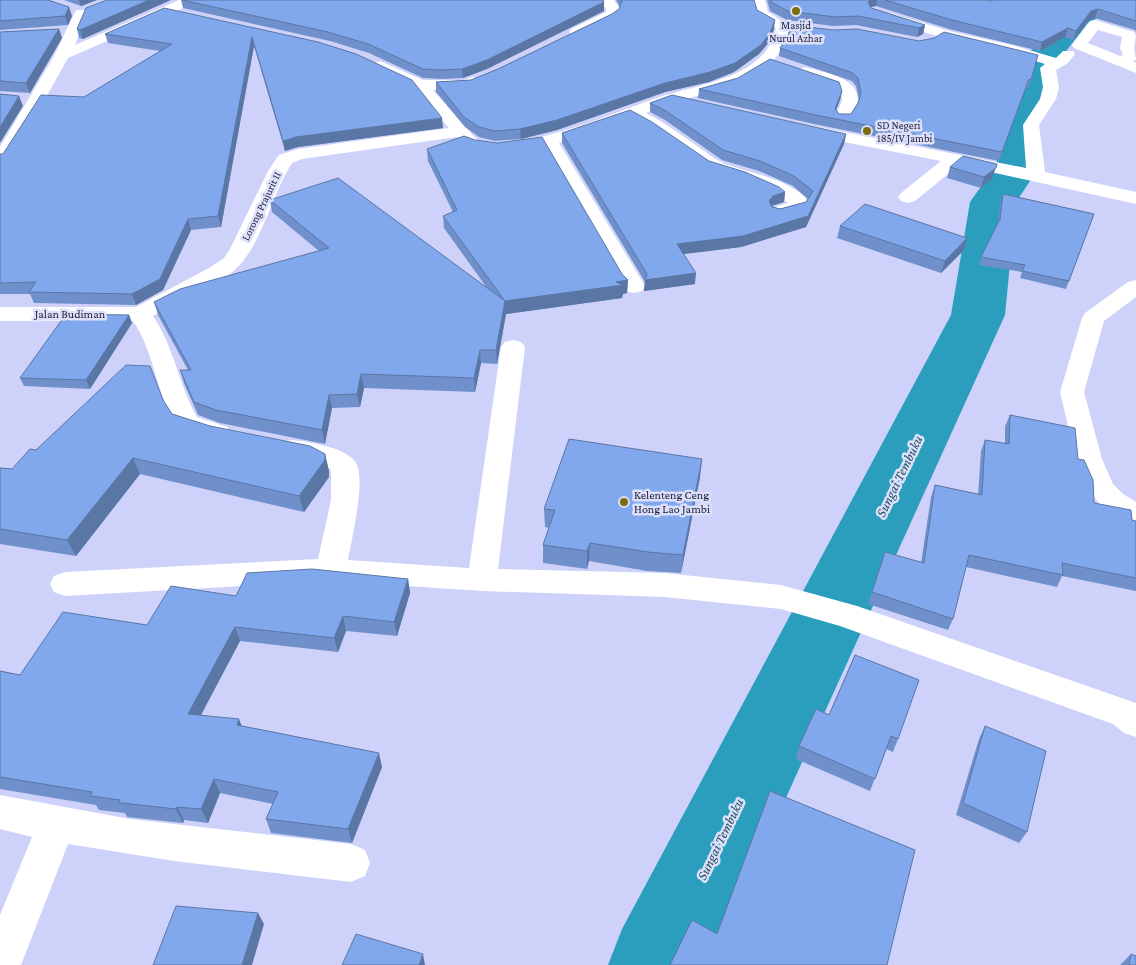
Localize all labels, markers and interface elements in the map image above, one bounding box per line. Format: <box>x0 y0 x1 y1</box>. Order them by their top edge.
marker: Masjid Nurul Azhar <box>790 5 802 17</box>
place label: Masjid Nurul Azhar <box>769 19 823 44</box>
place label: SD Negeri 185/IV Jambi <box>877 119 933 145</box>
marker: SD Negeri 185/IV Jambi <box>861 125 873 137</box>
street label: Lorong Prajurit II <box>239 170 284 243</box>
street label: Jalan Budiman <box>34 307 106 321</box>
water label: Sungai Tembuku <box>872 433 926 519</box>
place label: Kelenteng Ceng Hong Lao Jambi <box>634 488 710 516</box>
marker: Kelenteng Ceng Hong Lao Jambi <box>618 496 630 508</box>
water label: Sungai Tembuku <box>693 796 747 882</box>

